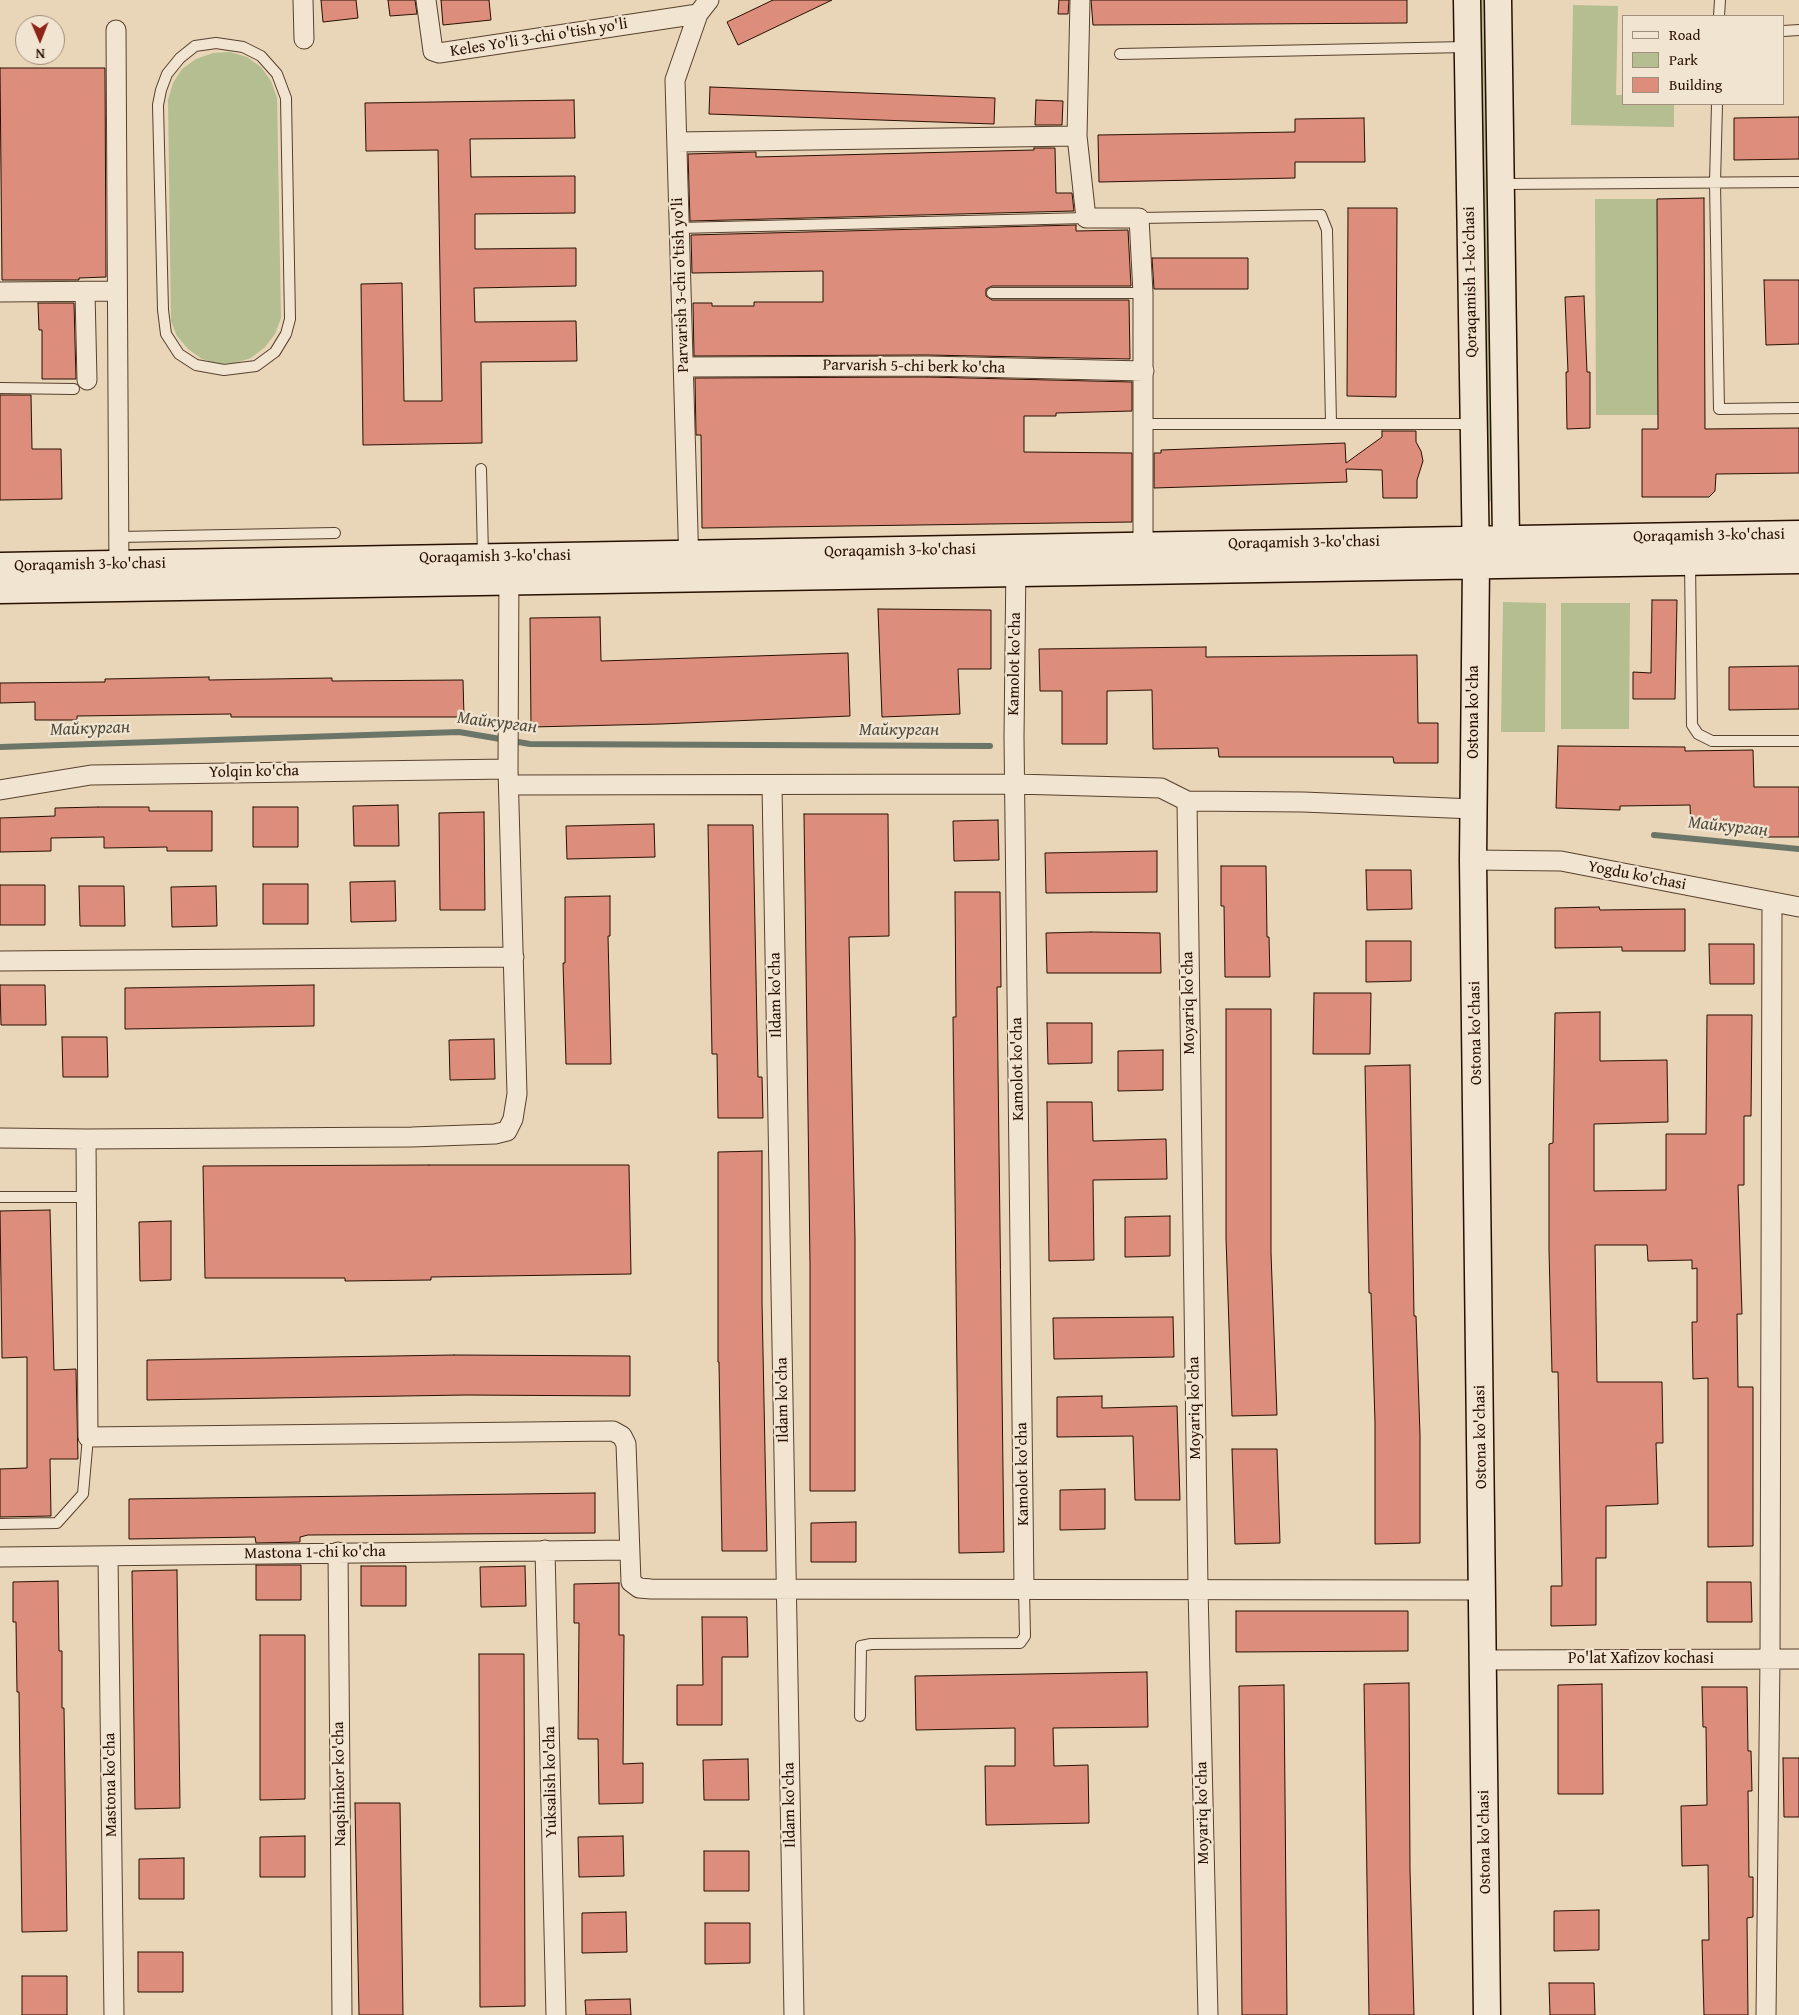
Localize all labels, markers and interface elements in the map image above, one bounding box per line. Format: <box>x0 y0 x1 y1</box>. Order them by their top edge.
street label: Keles Yo'li 3-chi o'tish yo'li <box>449 14 629 62</box>
north arrow <box>15 15 65 65</box>
legend <box>1622 15 1784 105</box>
text: Road <box>1669 24 1700 45</box>
text: N <box>35 44 45 64</box>
text: Park <box>1669 49 1698 70</box>
text: Building <box>1669 74 1722 95</box>
street label: Parvarish 3-chi o'tish yo'li <box>668 197 694 373</box>
street label: Qoraqamish 1-koʻchasi <box>1460 206 1482 358</box>
street label: Parvarish 5-chi berk ko'cha <box>823 356 1005 378</box>
street label: Qoraqamish 3-ko'chasi <box>1633 525 1785 547</box>
street label: Qoraqamish 3-ko'chasi <box>1228 532 1380 554</box>
street label: Qoraqamish 3-ko'chasi <box>824 540 976 562</box>
street label: Qoraqamish 3-ko'chasi <box>419 546 571 568</box>
street label: Qoraqamish 3-ko'chasi <box>14 554 166 576</box>
street label: Kamolot ko'cha <box>1004 612 1026 716</box>
street label: Ostona ko'cha <box>1464 665 1484 759</box>
water label: Майкурган <box>456 707 538 739</box>
water label: Майкурган <box>49 717 131 741</box>
water label: Майкурган <box>859 719 939 741</box>
street label: Yolqin ko'cha <box>209 762 299 782</box>
water label: Майкурган <box>1687 812 1769 842</box>
street label: Yogdu ko'chasi <box>1586 857 1688 895</box>
street label: Moyariq ko'cha <box>1179 951 1199 1055</box>
street label: Ildam ko'cha <box>766 952 786 1038</box>
street label: Ostona ko'chasi <box>1465 981 1487 1085</box>
street label: Kamolot ko'cha <box>1007 1017 1029 1121</box>
street label: Moyariq ko'cha <box>1185 1356 1205 1460</box>
street label: Ildam ko'cha <box>773 1357 793 1443</box>
street label: Ostona ko'chasi <box>1470 1385 1492 1489</box>
street label: Kamolot ko'cha <box>1012 1422 1034 1526</box>
street label: Mastona 1-chi ko'cha <box>244 1542 386 1564</box>
street label: Po'lat Xafizov kochasi <box>1568 1649 1714 1669</box>
street label: Naqshinkor ko'cha <box>329 1721 351 1847</box>
street label: Yuksalish ko'cha <box>540 1726 562 1838</box>
street label: Mastona ko'cha <box>100 1733 122 1837</box>
street label: Moyariq ko'cha <box>1193 1761 1213 1865</box>
street label: Ildam ko'cha <box>780 1762 800 1848</box>
street label: Ostona ko'chasi <box>1474 1790 1496 1894</box>

